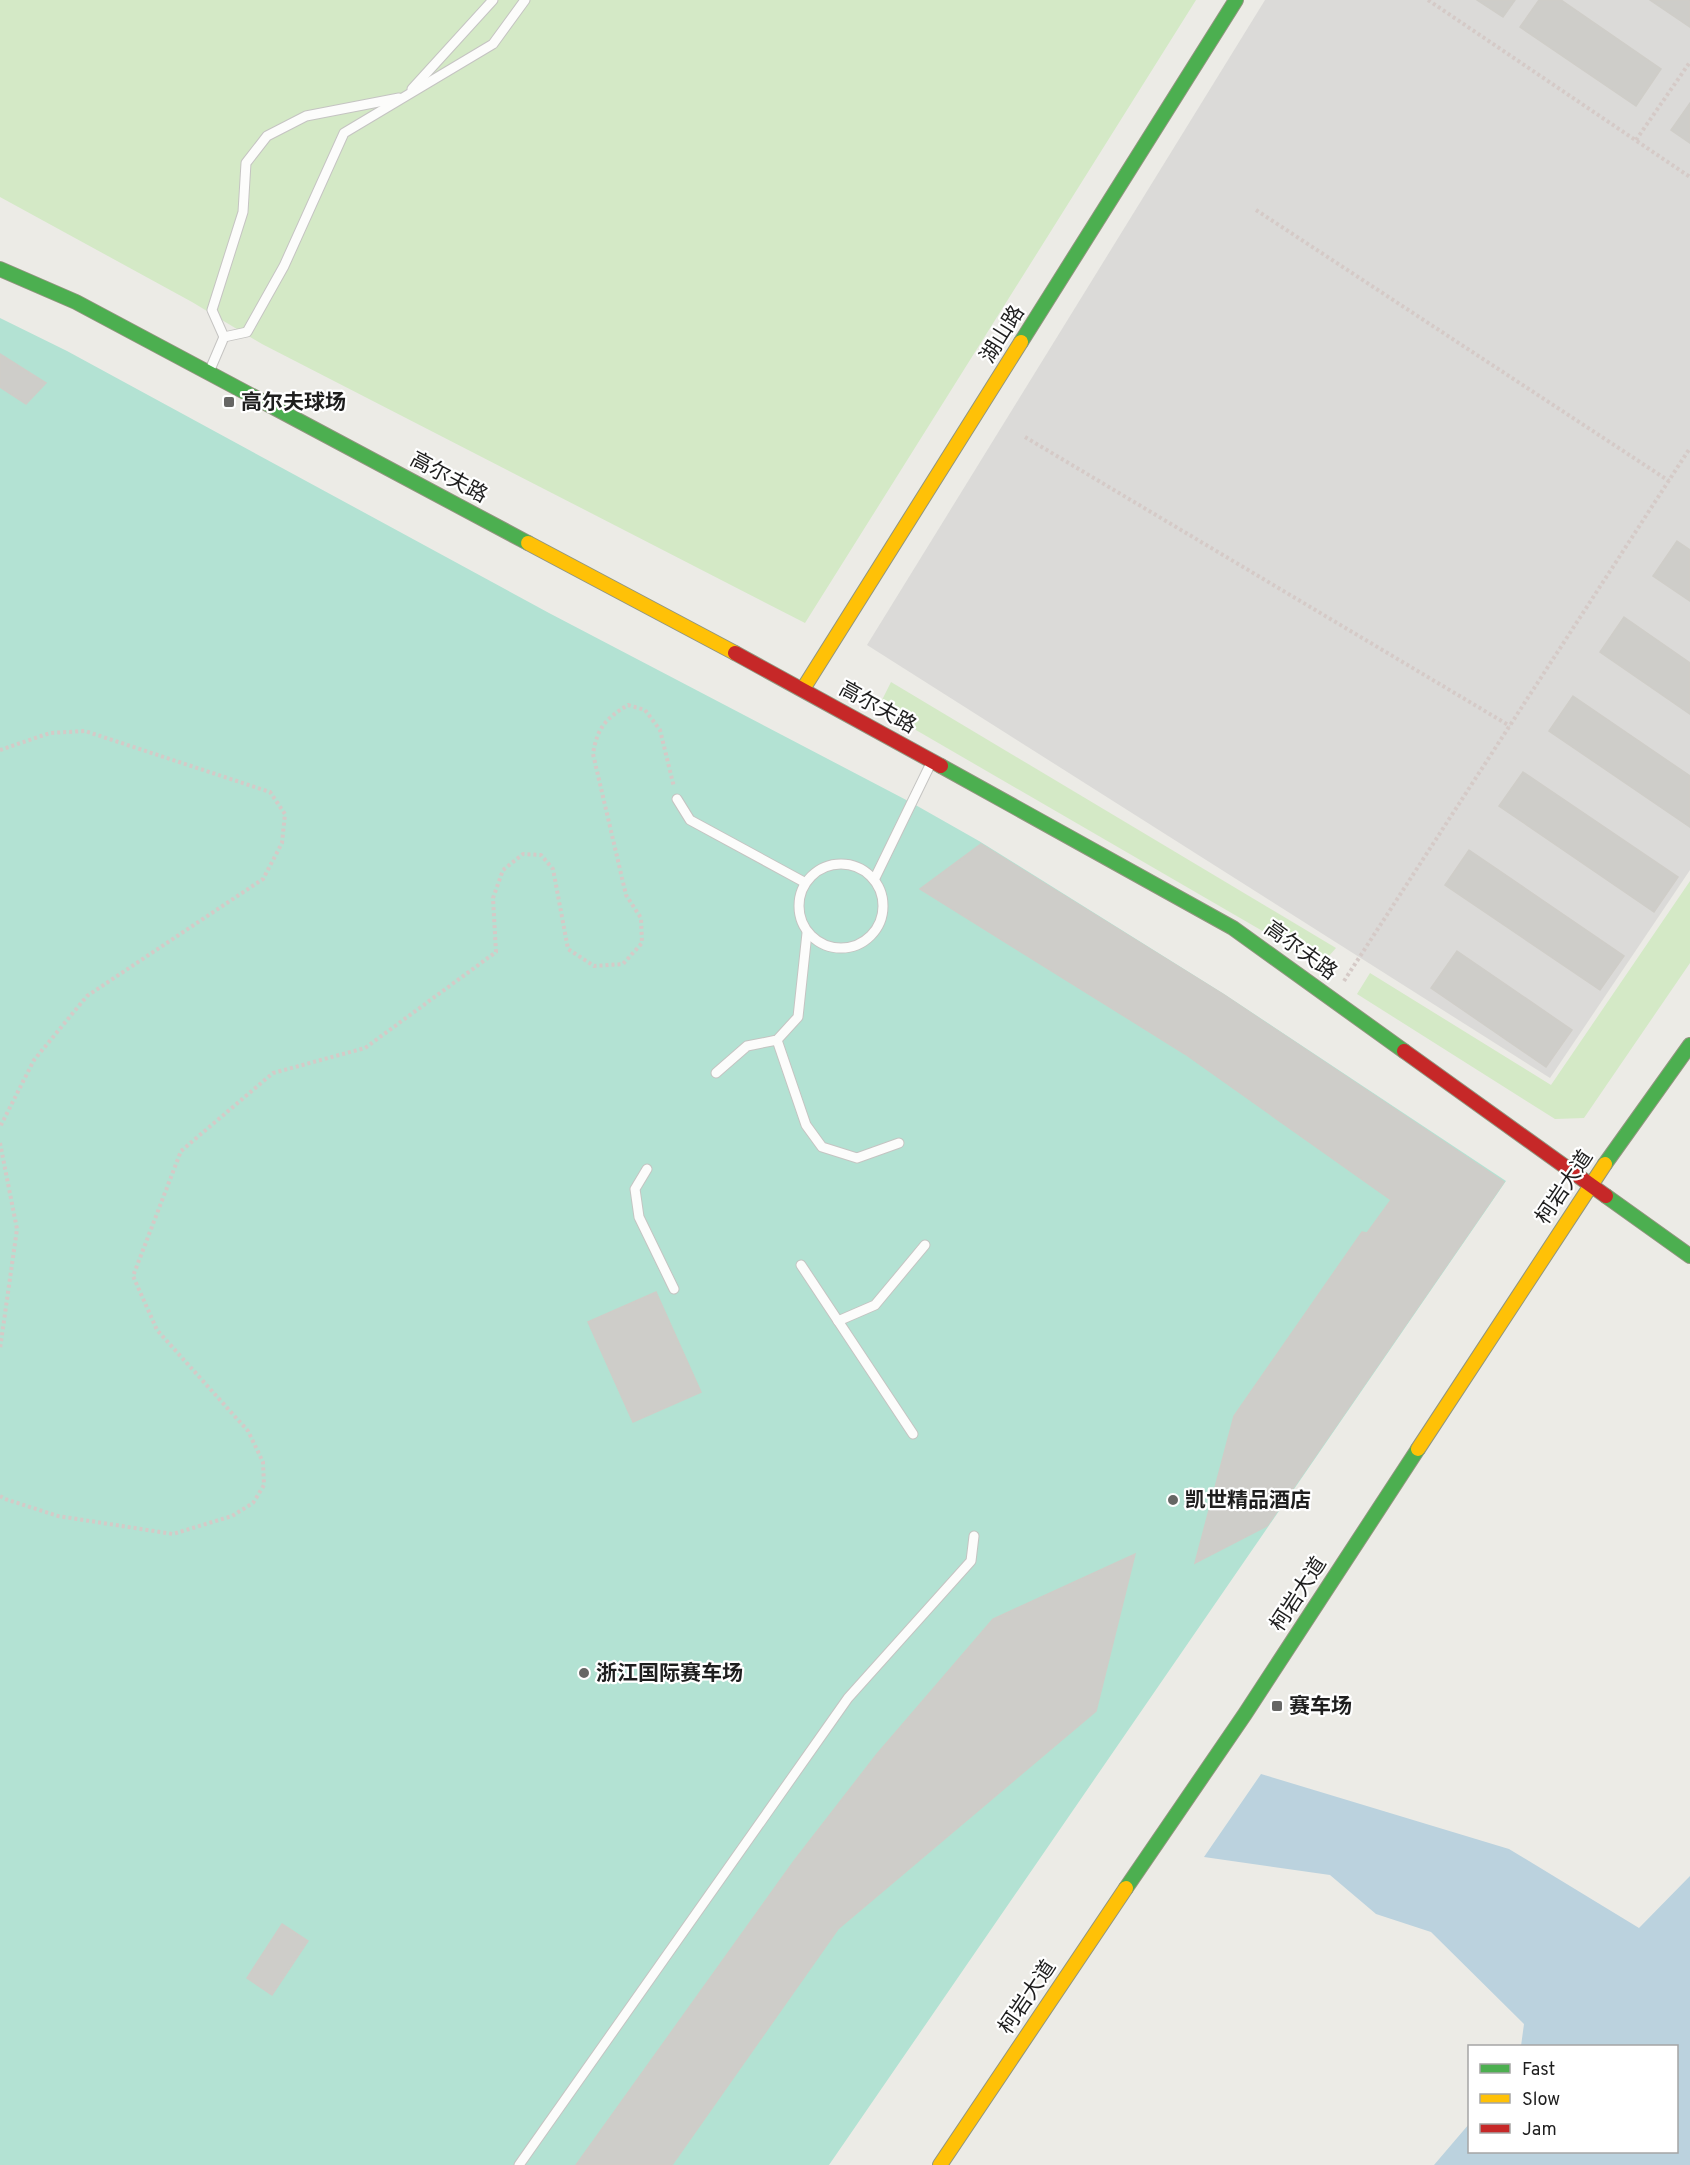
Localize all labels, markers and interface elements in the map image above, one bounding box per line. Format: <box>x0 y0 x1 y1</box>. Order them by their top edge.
street label: 湖山路 <box>975 301 1031 369</box>
place label: 高尔夫球场 <box>241 390 346 417</box>
marker: 高尔夫球场 <box>222 395 236 409</box>
street label: 高尔夫路 <box>405 447 492 510</box>
street label: 高尔夫路 <box>834 676 921 740</box>
street label: 高尔夫路 <box>1258 916 1342 987</box>
street label: 柯岩大道 <box>1531 1145 1600 1230</box>
place label: 凯世精品酒店 <box>1185 1488 1311 1515</box>
marker: 凯世精品酒店 <box>1166 1493 1180 1507</box>
street label: 柯岩大道 <box>1265 1552 1333 1637</box>
place label: 浙江国际赛车场 <box>596 1661 743 1688</box>
marker: 浙江国际赛车场 <box>577 1666 591 1680</box>
place label: 赛车场 <box>1289 1694 1352 1721</box>
marker: 赛车场 <box>1270 1699 1284 1713</box>
street label: 柯岩大道 <box>994 1955 1063 2040</box>
legend <box>1468 2045 1678 2153</box>
text: Fast <box>1522 2059 1555 2082</box>
text: Slow <box>1522 2089 1560 2112</box>
text: Jam <box>1522 2119 1557 2142</box>

